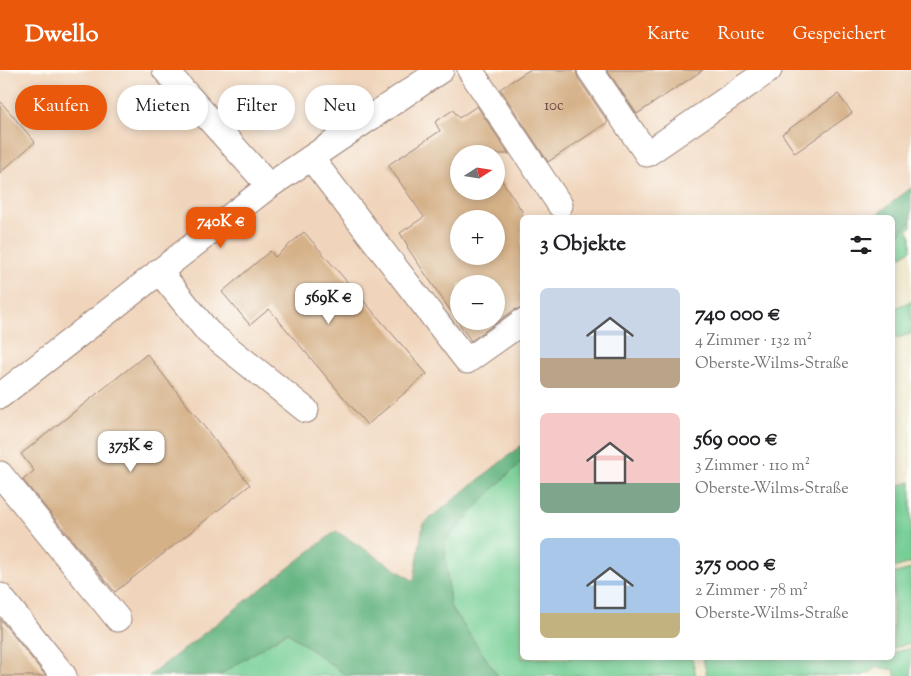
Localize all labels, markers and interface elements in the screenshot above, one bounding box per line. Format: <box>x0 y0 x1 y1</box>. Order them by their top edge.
text: Dwello <box>25 18 99 52</box>
text: Karte <box>647 22 690 48</box>
text: Route <box>718 22 765 48</box>
text: Gespeichert <box>793 22 886 48</box>
chip: Kaufen <box>15 85 107 130</box>
chip: Mieten <box>117 85 208 130</box>
chip: Filter <box>218 85 295 130</box>
chip: Neu <box>305 85 374 130</box>
house number: 10c <box>544 96 564 117</box>
north arrow <box>450 145 505 200</box>
map controls <box>450 145 505 330</box>
pin: 740K € <box>180 206 262 249</box>
button: + <box>450 210 505 265</box>
text: 740K € <box>197 211 245 234</box>
text: 3 Objekte <box>540 230 626 260</box>
icon: filters <box>847 231 875 259</box>
button: − <box>450 275 505 330</box>
pin: 569K € <box>288 282 370 325</box>
text: 569K € <box>306 287 352 310</box>
text: 740 000 € <box>695 300 781 330</box>
icon: home <box>580 308 640 368</box>
text: 4 Zimmer · 132 m² <box>695 330 812 353</box>
text: Oberste-Wilms-Straße <box>695 353 849 376</box>
text: 569 000 € <box>695 425 778 455</box>
pin: 375K € <box>90 430 172 473</box>
icon: home <box>580 433 640 493</box>
text: 375K € <box>109 435 153 458</box>
text: 3 Zimmer · 110 m² <box>695 455 810 478</box>
text: Oberste-Wilms-Straße <box>695 478 849 501</box>
text: 375 000 € <box>695 550 776 580</box>
icon: home <box>580 558 640 618</box>
text: 2 Zimmer · 78 m² <box>695 580 808 603</box>
text: Oberste-Wilms-Straße <box>695 603 849 626</box>

